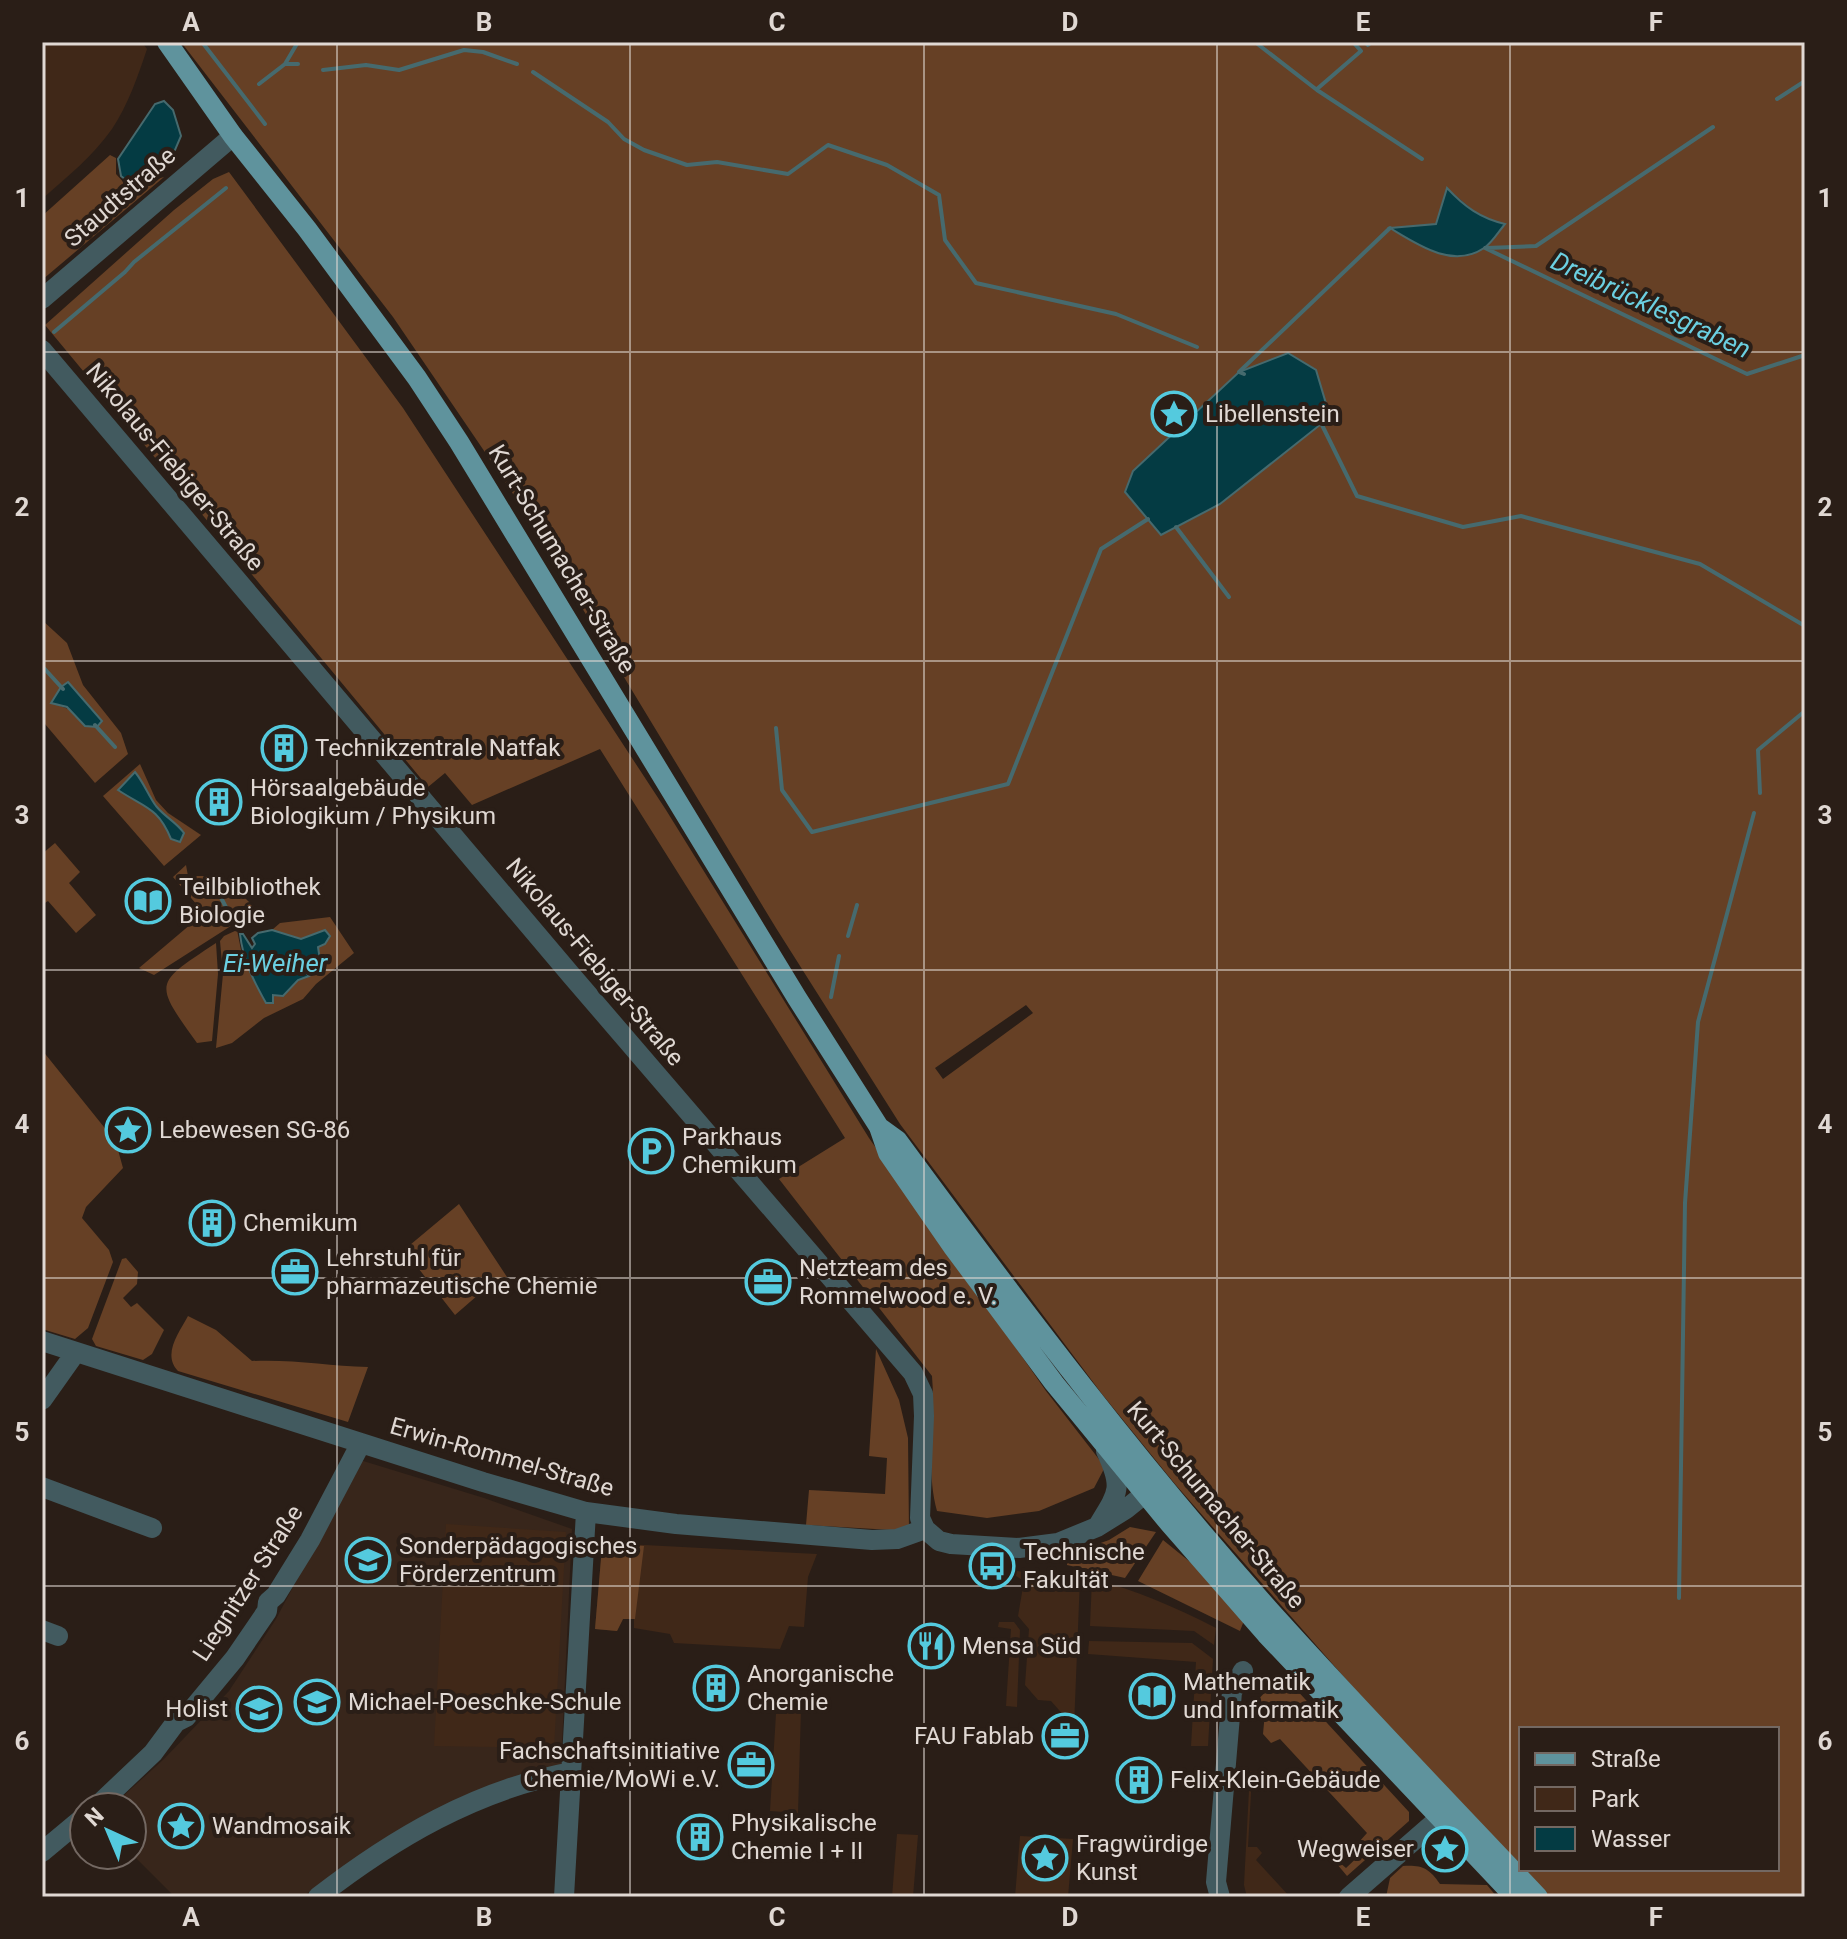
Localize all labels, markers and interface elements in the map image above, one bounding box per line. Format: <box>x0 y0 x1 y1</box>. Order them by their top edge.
text: A <box>182 7 200 37</box>
text: B <box>476 7 492 37</box>
text: C <box>768 7 786 37</box>
text: D <box>1062 7 1078 37</box>
text: E <box>1356 7 1371 37</box>
text: F <box>1649 7 1663 37</box>
street label: Staudtstraße <box>59 141 181 253</box>
text: 1 <box>15 183 29 213</box>
text: 1 <box>1818 183 1832 213</box>
water label: Dreibrücklesgraben <box>1546 246 1756 364</box>
street label: Nikolaus-Fiebiger-Straße <box>80 358 270 576</box>
place icon: Libellenstein <box>1150 390 1198 438</box>
place label: Libellenstein <box>1205 400 1340 428</box>
street label: Kurt-Schumacher-Straße <box>483 440 641 678</box>
text: 2 <box>15 492 29 522</box>
text: 2 <box>1818 492 1832 522</box>
building icon: Technikzentrale Natfak <box>260 724 308 772</box>
place label: Technikzentrale Natfak <box>315 734 561 762</box>
place label: Hörsaalgebäude Biologikum / Physikum <box>250 774 496 830</box>
building icon: Hörsaalgebäude Biologikum / Physikum <box>195 778 243 826</box>
text: 3 <box>15 800 29 830</box>
text: 3 <box>1818 800 1832 830</box>
street label: Nikolaus-Fiebiger-Straße <box>500 853 690 1071</box>
place label: Teilbibliothek Biologie <box>179 873 322 929</box>
library icon: Teilbibliothek Biologie <box>124 877 172 925</box>
water label: Ei-Weiher <box>223 948 329 978</box>
place icon: Lebewesen SG-86 <box>104 1106 152 1154</box>
text: 4 <box>15 1109 30 1139</box>
text: 4 <box>1818 1109 1833 1139</box>
place label: Lebewesen SG-86 <box>159 1116 350 1144</box>
place label: Parkhaus Chemikum <box>682 1123 797 1179</box>
parking icon: Parkhaus Chemikum <box>627 1127 675 1175</box>
building icon: Chemikum <box>188 1199 236 1247</box>
place label: Chemikum <box>243 1209 358 1237</box>
place label: Lehrstuhl für pharmazeutische Chemie <box>326 1244 597 1300</box>
office icon: Lehrstuhl für pharmazeutische Chemie <box>271 1248 319 1296</box>
place label: Netzteam des Rommelwood e. V. <box>799 1254 997 1310</box>
office icon: Netzteam des Rommelwood e. V. <box>744 1258 792 1306</box>
street label: Kurt-Schumacher-Straße <box>1121 1396 1311 1614</box>
street label: Erwin-Rommel-Straße <box>387 1412 617 1502</box>
text: 5 <box>15 1417 29 1447</box>
text: 5 <box>1818 1417 1832 1447</box>
street label: Liegnitzer Straße <box>187 1500 309 1666</box>
place label: Sonderpädagogisches Förderzentrum <box>399 1532 637 1588</box>
school or university icon: Sonderpädagogisches Förderzentrum <box>344 1536 392 1584</box>
place label: Technische Fakultät <box>1023 1538 1145 1594</box>
bus stop icon: Technische Fakultät <box>968 1542 1016 1590</box>
restaurant icon: Mensa Süd <box>907 1622 955 1670</box>
place label: Mensa Süd <box>962 1632 1081 1660</box>
place label: Anorganische Chemie <box>747 1660 894 1716</box>
building icon: Anorganische Chemie <box>692 1664 740 1712</box>
place label: Mathematik und Informatik <box>1183 1668 1340 1724</box>
library icon: Mathematik und Informatik <box>1128 1672 1176 1720</box>
school or university icon: Michael-Poeschke-Schule <box>293 1678 341 1726</box>
school or university icon: Holist <box>235 1685 283 1733</box>
place label: Michael-Poeschke-Schule <box>348 1688 622 1716</box>
place label: Holist <box>165 1695 228 1723</box>
office icon: FAU Fablab <box>1041 1712 1089 1760</box>
place label: FAU Fablab <box>914 1722 1034 1750</box>
text: 6 <box>15 1726 30 1756</box>
text: 6 <box>1818 1726 1833 1756</box>
legend <box>1519 1727 1779 1871</box>
place label: Fachschaftsinitiative Chemie/MoWi e.V. <box>499 1737 720 1793</box>
office icon: Fachschaftsinitiative Chemie/MoWi e.V. <box>727 1741 775 1789</box>
text: Straße <box>1591 1745 1661 1773</box>
building icon: Felix-Klein-Gebäude <box>1115 1756 1163 1804</box>
place label: Felix-Klein-Gebäude <box>1170 1766 1380 1794</box>
text: Park <box>1591 1785 1640 1813</box>
north arrow <box>68 1791 148 1871</box>
place icon: Wandmosaik <box>157 1802 205 1850</box>
text: N <box>80 1803 109 1831</box>
place label: Physikalische Chemie I + II <box>731 1809 877 1865</box>
place label: Wandmosaik <box>212 1812 352 1840</box>
building icon: Physikalische Chemie I + II <box>676 1813 724 1861</box>
place icon: Wegweiser <box>1421 1825 1469 1873</box>
text: Wasser <box>1591 1825 1671 1853</box>
place label: Fragwürdige Kunst <box>1076 1830 1208 1886</box>
place icon: Fragwürdige Kunst <box>1021 1834 1069 1882</box>
place label: Wegweiser <box>1297 1835 1414 1863</box>
text: A <box>182 1902 200 1932</box>
text: B <box>476 1902 492 1932</box>
text: C <box>768 1902 786 1932</box>
text: D <box>1062 1902 1078 1932</box>
text: E <box>1356 1902 1371 1932</box>
text: F <box>1649 1902 1663 1932</box>

